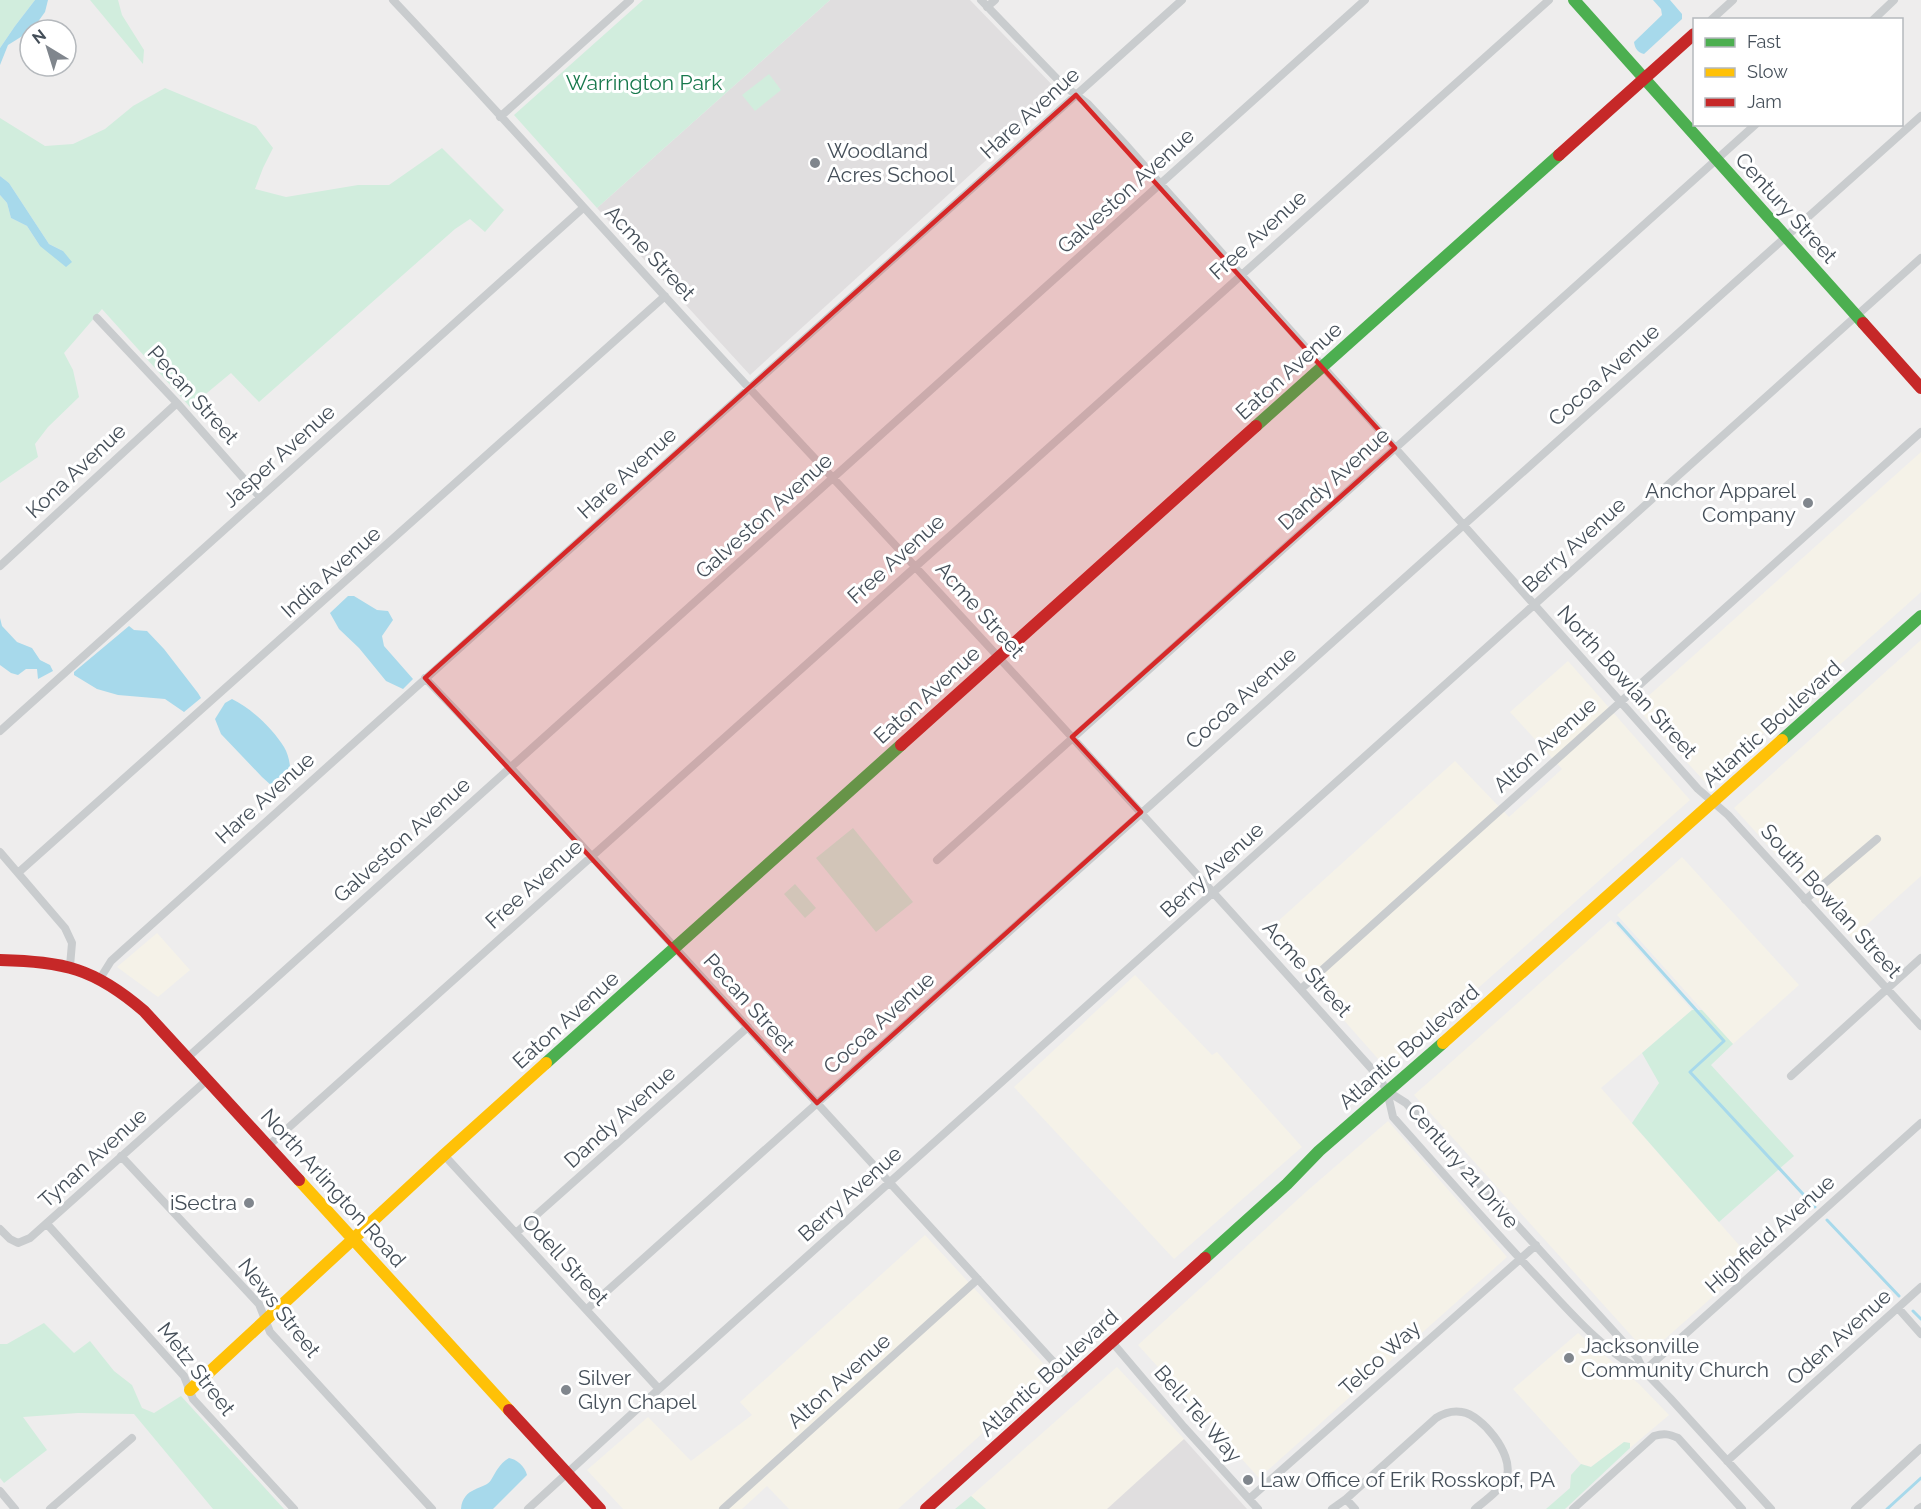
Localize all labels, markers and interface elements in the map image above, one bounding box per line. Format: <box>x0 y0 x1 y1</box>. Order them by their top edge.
north arrow <box>18 18 78 78</box>
legend <box>1693 18 1903 126</box>
text: N <box>28 25 50 48</box>
text: Fast <box>1747 31 1781 52</box>
text: Slow <box>1747 61 1788 82</box>
street label: Hare Avenue <box>975 62 1084 164</box>
park label: Warrington Park <box>566 70 722 95</box>
text: Jam <box>1747 91 1782 112</box>
street label: Galveston Avenue <box>1052 123 1199 259</box>
place label: Woodland Acres School <box>827 138 955 187</box>
street label: Century Street <box>1730 147 1843 268</box>
marker: Woodland Acres School <box>808 156 822 170</box>
street label: Free Avenue <box>1204 185 1311 285</box>
street label: Acme Street <box>600 200 701 305</box>
street label: Eaton Avenue <box>1230 316 1347 425</box>
street label: Cocoa Avenue <box>1543 318 1664 431</box>
street label: Pecan Street <box>143 340 244 449</box>
street label: Jasper Avenue <box>218 399 340 512</box>
street label: Kona Avenue <box>21 418 131 523</box>
street label: Hare Avenue <box>572 422 681 524</box>
street label: Dandy Avenue <box>1273 422 1394 535</box>
street label: Galveston Avenue <box>690 448 837 584</box>
place label: Anchor Apparel Company <box>1645 478 1796 527</box>
street label: Berry Avenue <box>1517 492 1630 598</box>
marker: Anchor Apparel Company <box>1801 496 1815 510</box>
street label: Free Avenue <box>842 509 949 609</box>
street label: India Avenue <box>276 521 385 623</box>
street label: Acme Street <box>931 556 1030 663</box>
street label: North Bowlan Street <box>1552 600 1702 763</box>
street label: Eaton Avenue <box>868 640 985 749</box>
street label: Cocoa Avenue <box>1180 641 1301 754</box>
street label: Atlantic Boulevard <box>1697 655 1846 792</box>
street label: Alton Avenue <box>1488 692 1601 797</box>
street label: Hare Avenue <box>210 747 319 849</box>
street label: Galveston Avenue <box>328 772 475 908</box>
street label: Berry Avenue <box>1155 817 1268 923</box>
street label: South Bowlan Street <box>1756 819 1907 983</box>
street label: Free Avenue <box>480 834 587 934</box>
street label: Acme Street <box>1258 915 1357 1022</box>
street label: Pecan Street <box>699 948 800 1057</box>
street label: Eaton Avenue <box>507 965 624 1074</box>
street label: Cocoa Avenue <box>818 966 939 1079</box>
street label: Atlantic Boulevard <box>1333 979 1484 1114</box>
street label: Dandy Avenue <box>559 1060 680 1173</box>
street label: Century 21 Drive <box>1402 1098 1524 1233</box>
street label: Tynan Avenue <box>33 1103 152 1213</box>
street label: North Arlington Road <box>256 1103 411 1272</box>
street label: Berry Avenue <box>793 1141 906 1247</box>
street label: Highfield Avenue <box>1700 1169 1839 1298</box>
place label: iSectra <box>170 1190 237 1215</box>
marker: iSectra <box>242 1196 256 1210</box>
street label: Odell Street <box>517 1209 614 1310</box>
street label: News Street <box>233 1253 326 1362</box>
street label: Oden Avenue <box>1781 1283 1896 1390</box>
street label: Atlantic Boulevard <box>974 1304 1123 1441</box>
street label: Telco Way <box>1334 1315 1425 1401</box>
street label: Metz Street <box>152 1317 241 1420</box>
street label: Alton Avenue <box>782 1328 895 1433</box>
place label: Jacksonville Community Church <box>1581 1333 1769 1382</box>
marker: Jacksonville Community Church <box>1562 1351 1576 1365</box>
street label: Bell-Tel Way <box>1149 1360 1247 1467</box>
place label: Silver Glyn Chapel <box>578 1365 697 1414</box>
marker: Silver Glyn Chapel <box>559 1383 573 1397</box>
place label: Law Office of Erik Rosskopf, PA <box>1260 1467 1555 1492</box>
marker: Law Office of Erik Rosskopf, PA <box>1241 1473 1255 1487</box>

